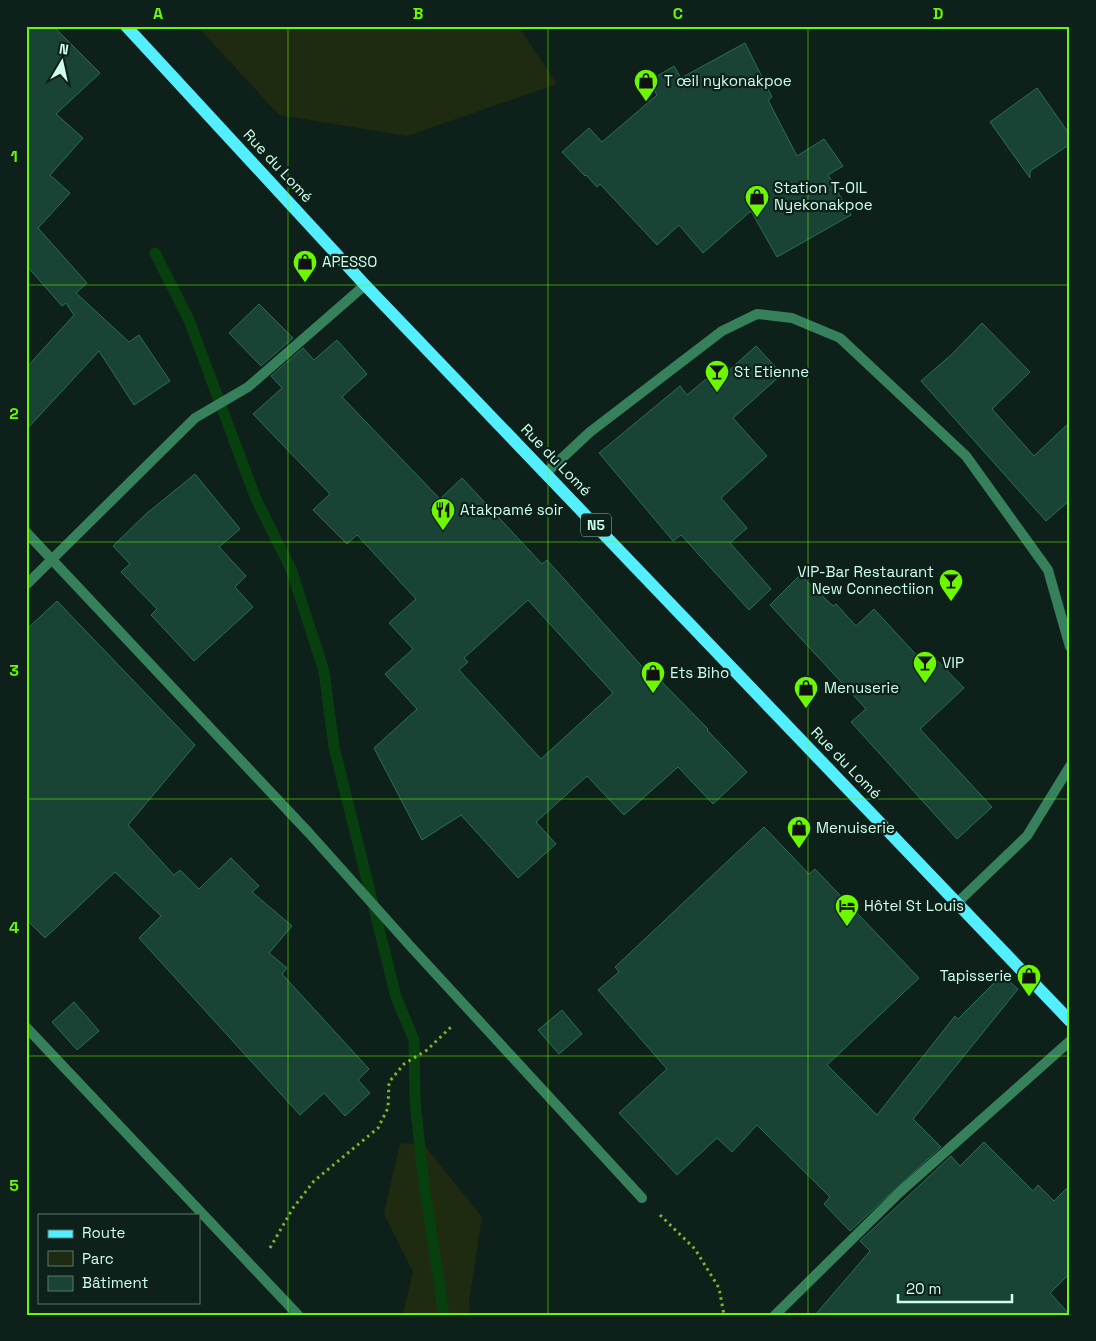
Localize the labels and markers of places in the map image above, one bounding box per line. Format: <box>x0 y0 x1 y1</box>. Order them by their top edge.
shop icon: T œil nykonakpoe <box>633 68 659 102</box>
place label: T œil nykonakpoe <box>664 71 792 90</box>
place label: Station T-OIL Nyekonakpoe <box>774 178 873 214</box>
shop icon: Station T-OIL Nyekonakpoe <box>744 184 770 218</box>
shop icon: APESSO <box>292 249 318 283</box>
place label: APESSO <box>322 252 377 271</box>
bar icon: St Etienne <box>704 359 730 393</box>
place label: St Etienne <box>734 362 809 381</box>
restaurant icon: Atakpamé soir <box>430 497 456 531</box>
place label: Atakpamé soir <box>460 500 563 519</box>
place label: VIP-Bar Restaurant New Connectiion <box>797 562 934 598</box>
bar icon: VIP-Bar Restaurant New Connectiion <box>938 568 964 602</box>
bar icon: VIP <box>912 650 938 684</box>
place label: VIP <box>942 653 964 672</box>
shop icon: Ets Biho <box>640 660 666 694</box>
place label: Ets Biho <box>670 663 729 682</box>
shop icon: Menuserie <box>793 675 819 709</box>
place label: Menuserie <box>824 678 899 697</box>
shop icon: Menuiserie <box>786 815 812 849</box>
place label: Menuiserie <box>816 818 895 837</box>
hotel icon: Hôtel St Louis <box>834 893 860 927</box>
place label: Hôtel St Louis <box>864 896 964 915</box>
shop icon: Tapisserie <box>1016 963 1042 997</box>
place label: Tapisserie <box>940 966 1012 985</box>

